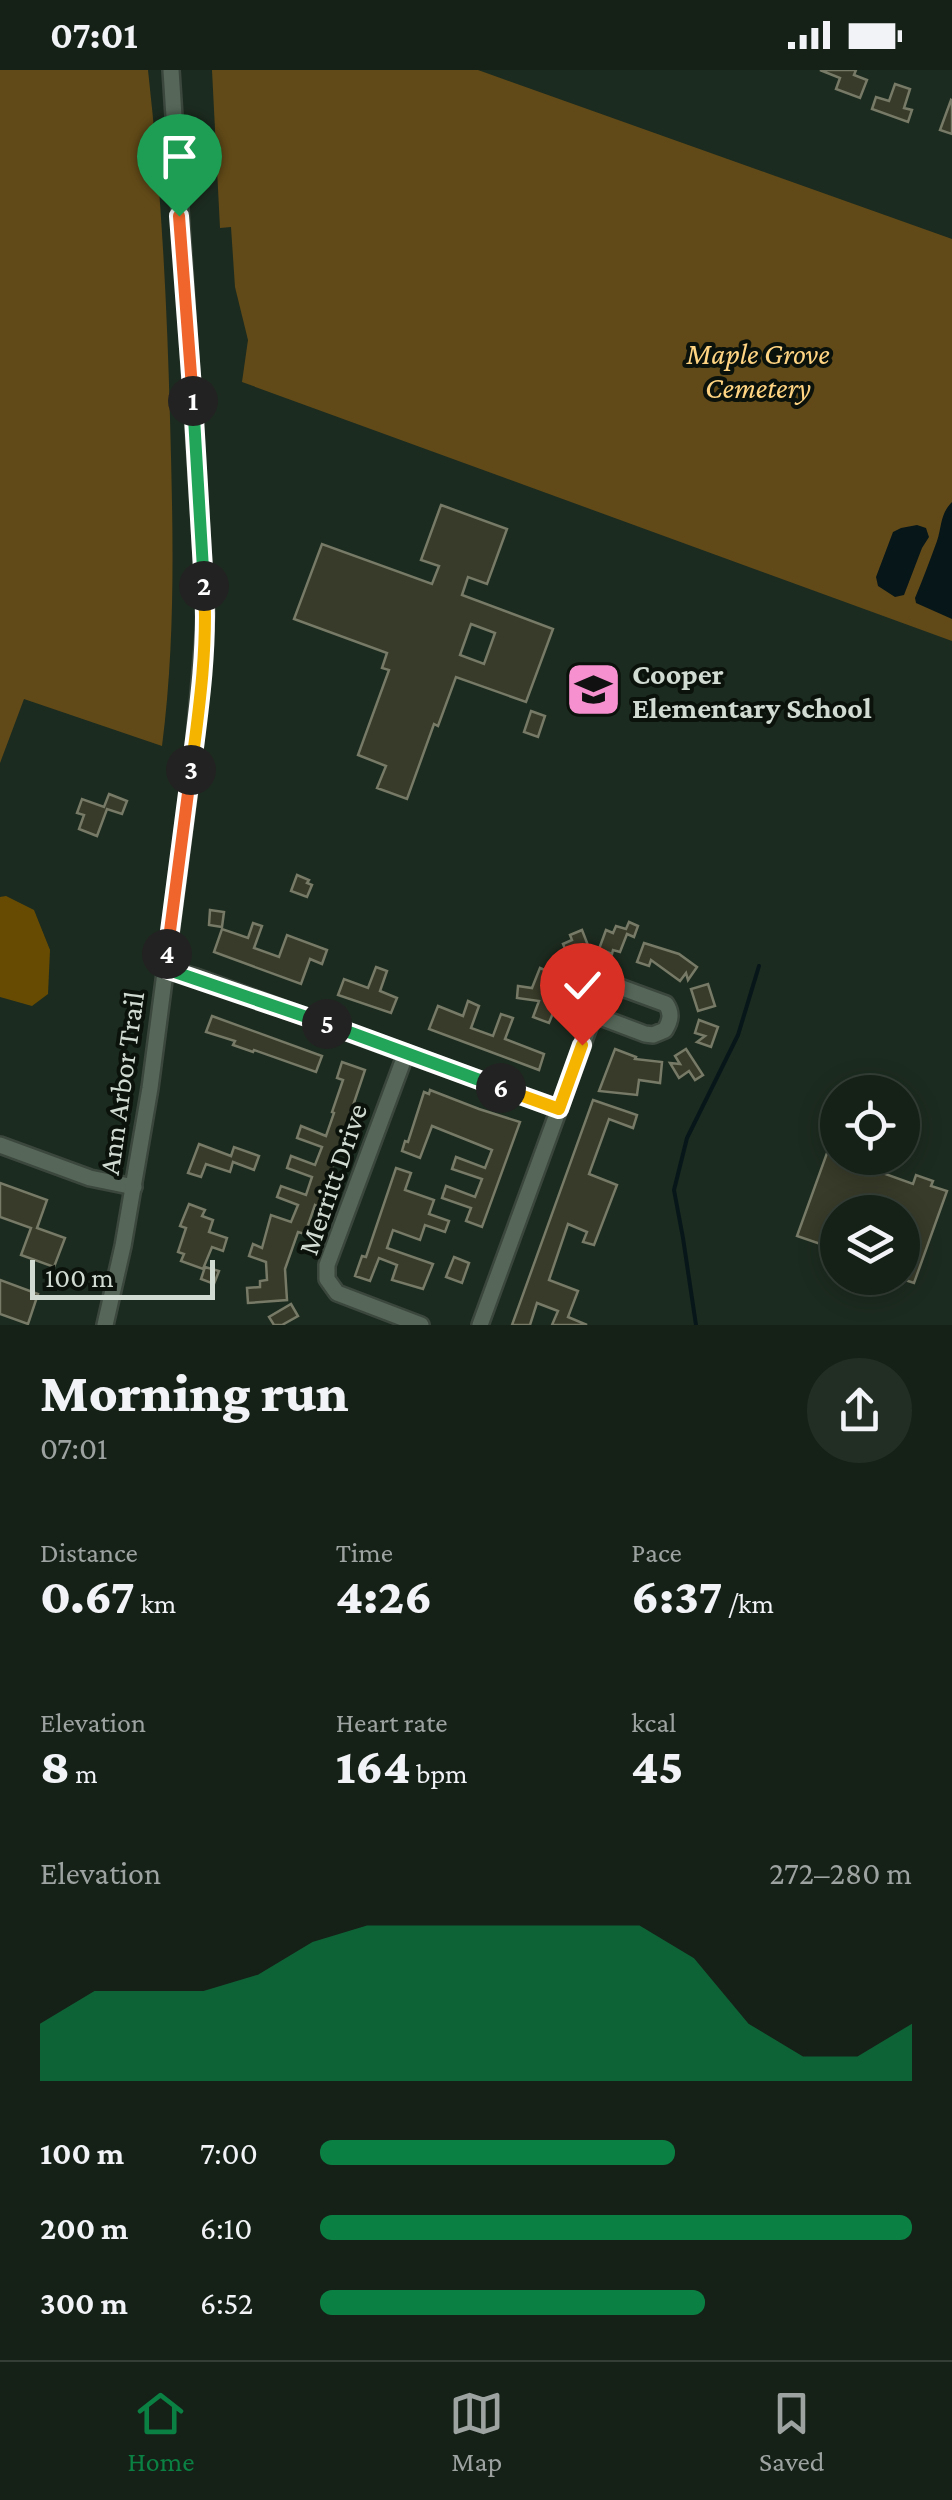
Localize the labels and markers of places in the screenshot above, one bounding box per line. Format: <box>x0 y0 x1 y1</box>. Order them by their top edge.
pin <box>137 114 222 217</box>
pin: 1 <box>168 376 218 426</box>
pin: 2 <box>179 561 229 611</box>
place label: Cooper Elementary School <box>632 657 872 724</box>
school or university icon: Cooper Elementary School <box>563 660 623 720</box>
pin: 3 <box>166 745 216 795</box>
pin: 4 <box>142 929 192 979</box>
pin <box>540 943 625 1046</box>
pin: 5 <box>302 999 352 1049</box>
pin: 6 <box>476 1063 526 1113</box>

